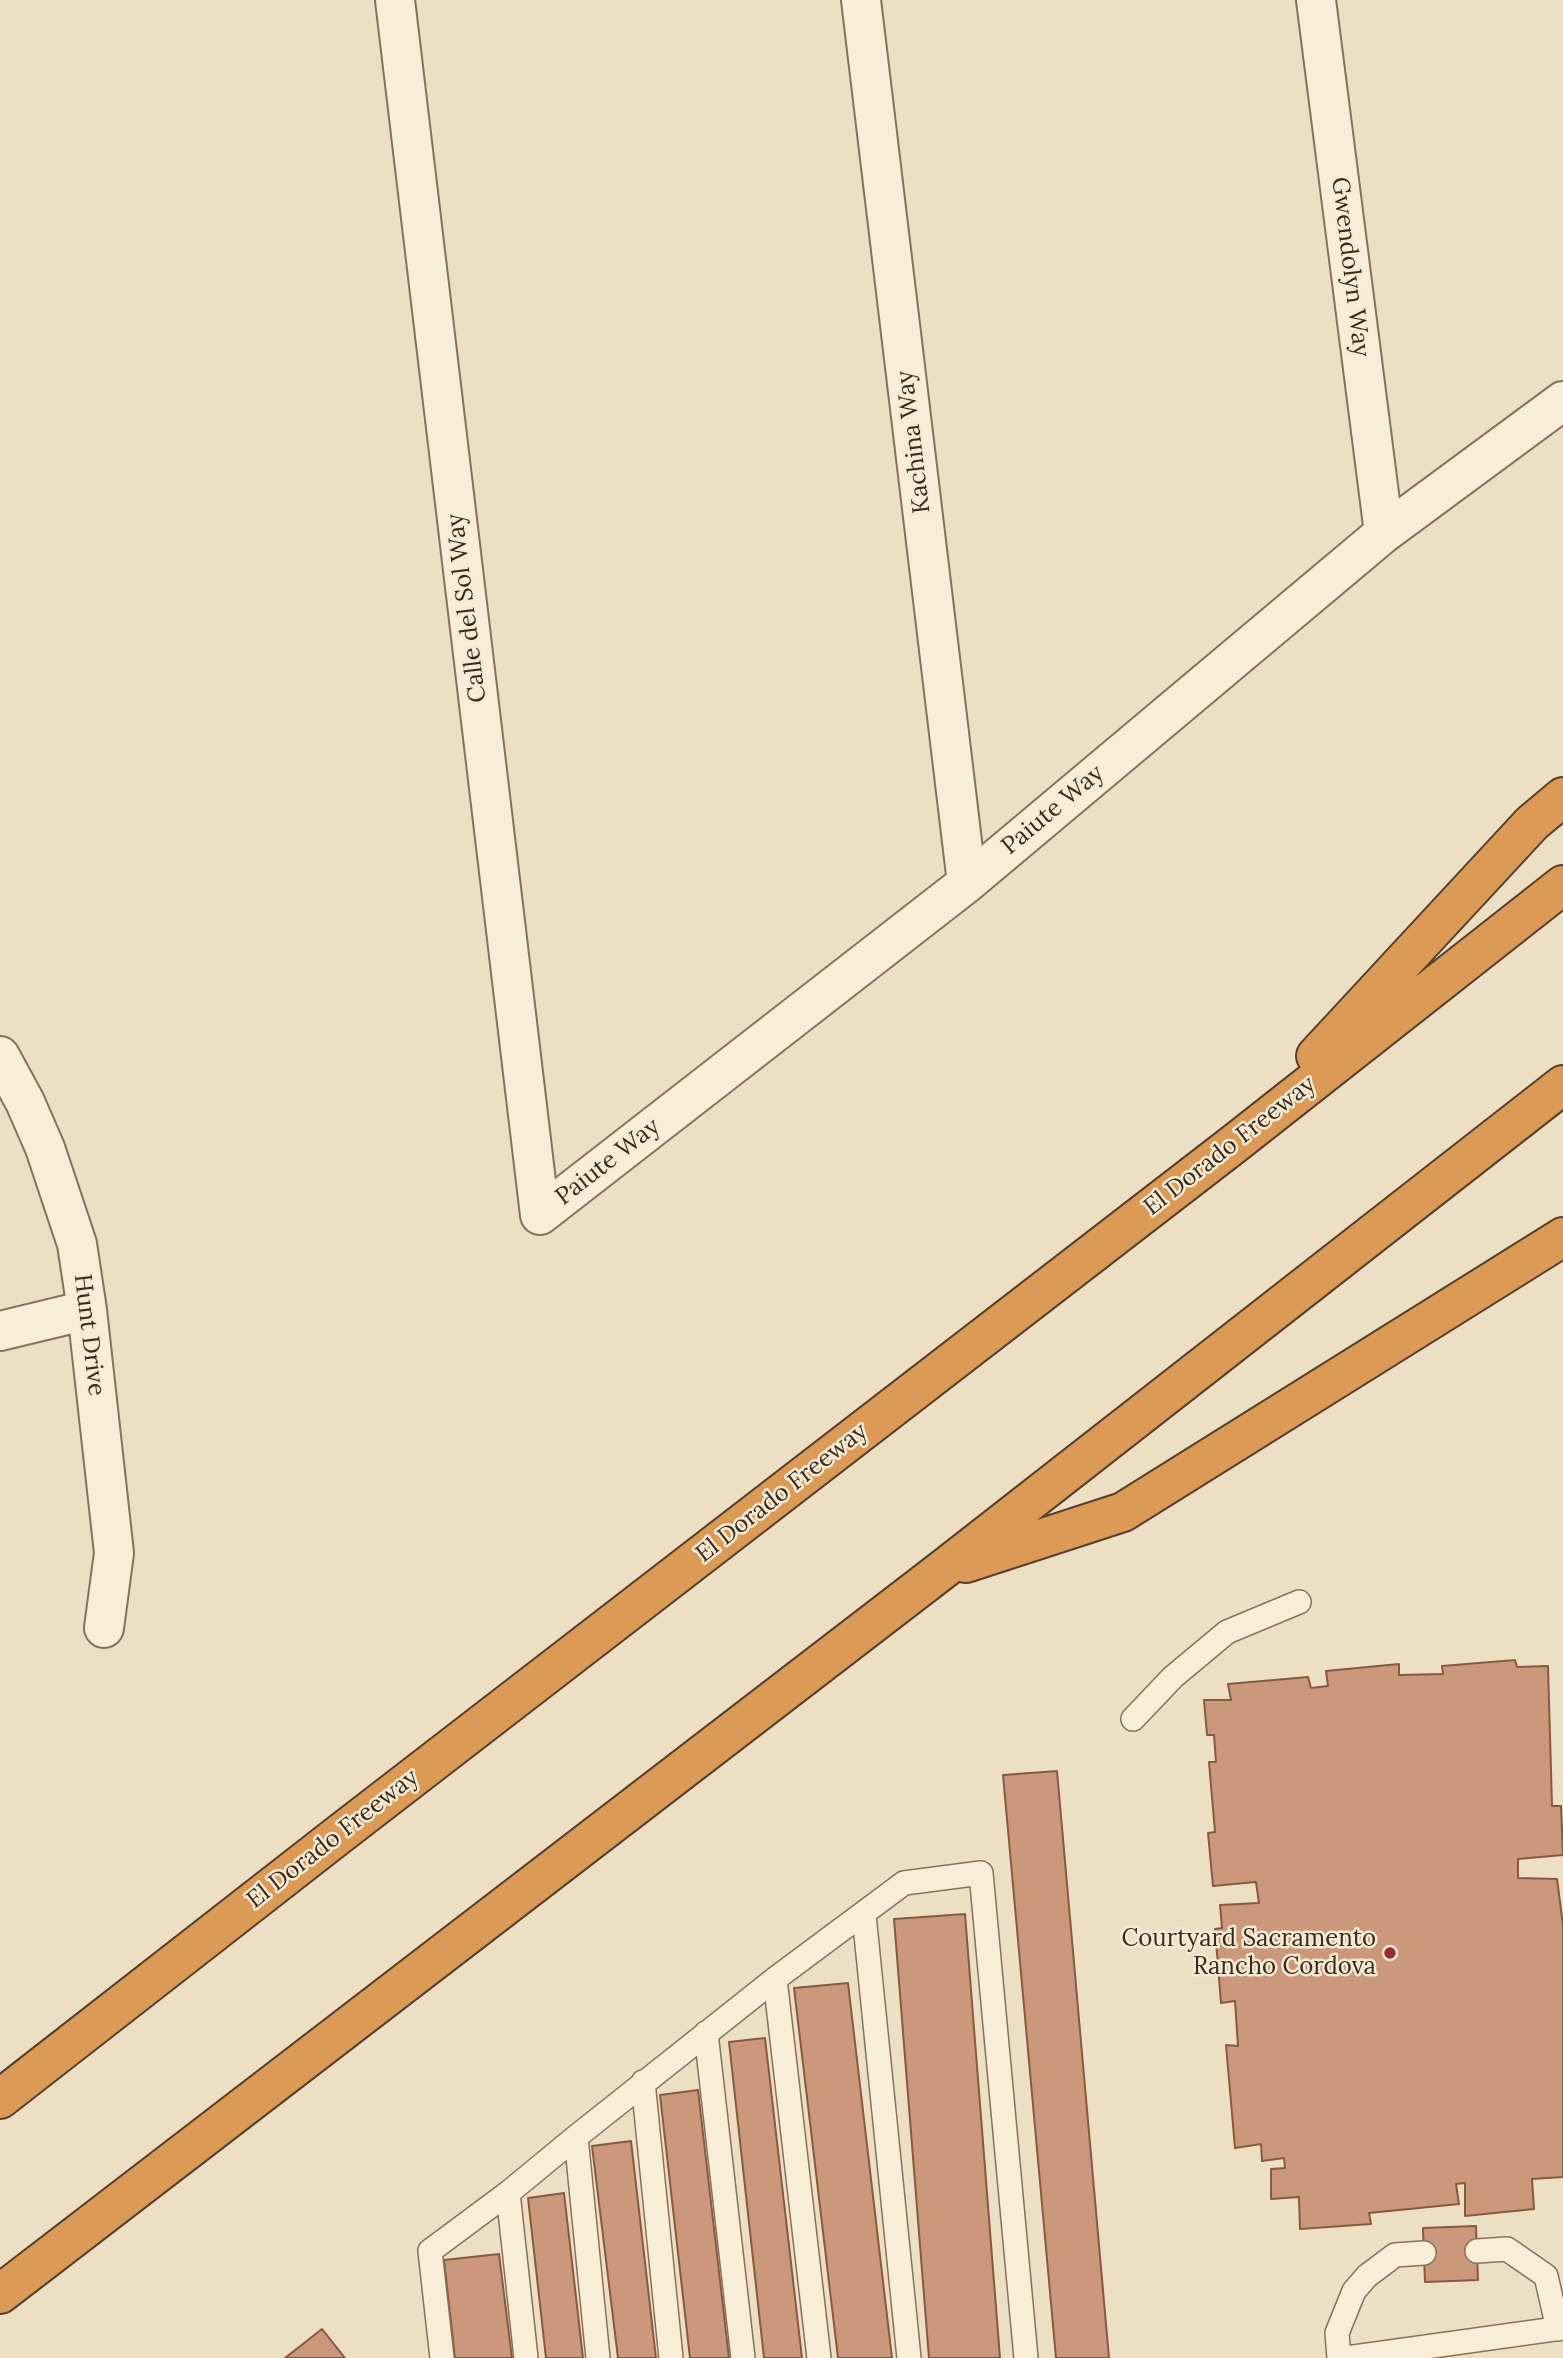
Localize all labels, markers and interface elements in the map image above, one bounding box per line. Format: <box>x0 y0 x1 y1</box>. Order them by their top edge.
street label: Gwendolyn Way <box>1325 175 1375 359</box>
street label: Kachina Way <box>891 369 937 515</box>
street label: Calle del Sol Way <box>441 512 493 704</box>
street label: Paiute Way <box>996 759 1110 861</box>
street label: El Dorado Freeway <box>1138 1070 1322 1222</box>
street label: Paiute Way <box>550 1112 666 1212</box>
street label: Hunt Drive <box>67 1272 111 1398</box>
street label: El Dorado Freeway <box>690 1417 874 1569</box>
street label: El Dorado Freeway <box>241 1763 425 1915</box>
place label: Courtyard Sacramento Rancho Cordova <box>1122 1925 1376 1981</box>
marker: Courtyard Sacramento Rancho Cordova <box>1382 1945 1398 1961</box>

